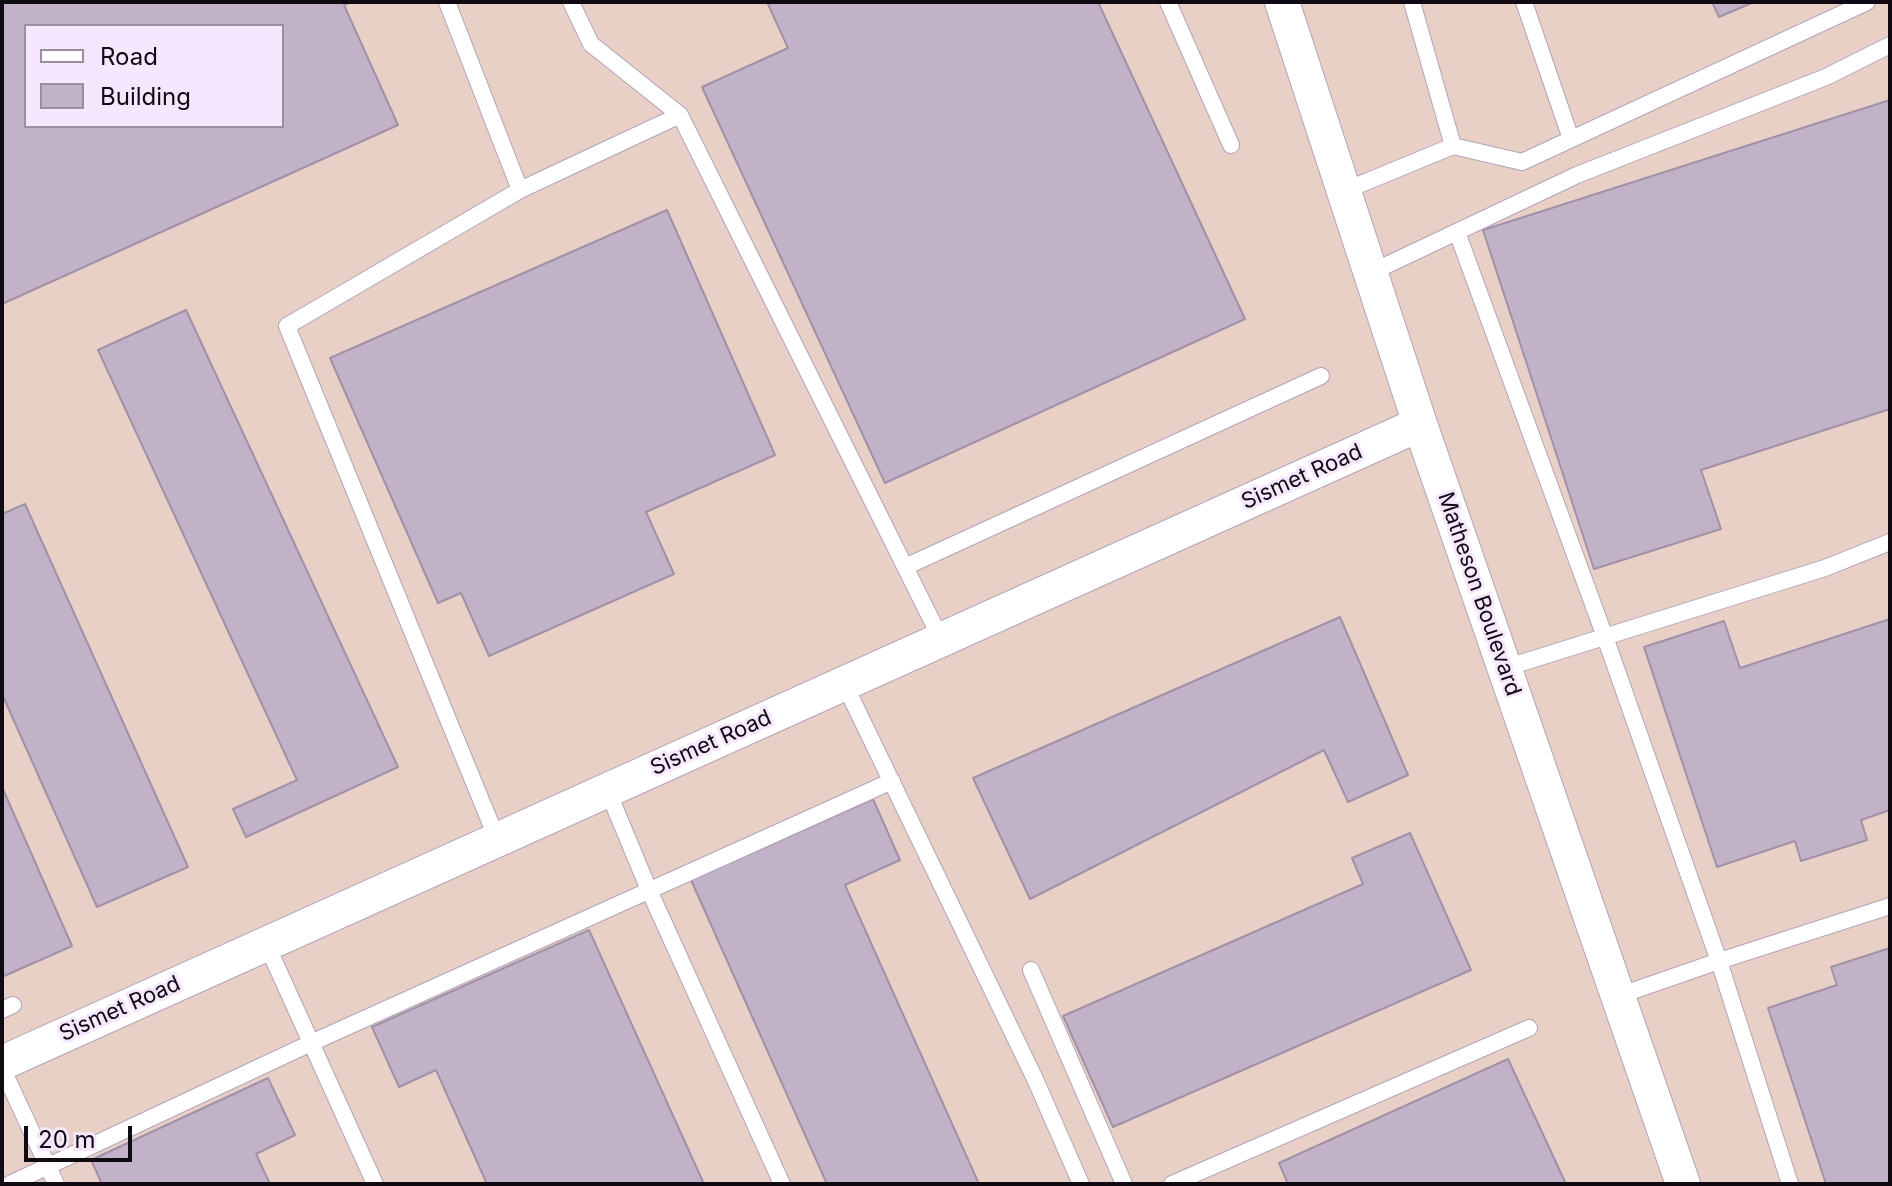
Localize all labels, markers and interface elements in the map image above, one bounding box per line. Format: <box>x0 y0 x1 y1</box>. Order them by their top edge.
legend <box>24 24 284 128</box>
text: Road <box>100 42 158 71</box>
text: Building <box>100 82 191 111</box>
street label: Sismet Road <box>1237 439 1367 515</box>
street label: Matheson Boulevard <box>1432 489 1526 699</box>
street label: Sismet Road <box>646 705 776 781</box>
street label: Sismet Road <box>55 971 185 1047</box>
scale bar <box>28 1110 136 1160</box>
text: 20 m <box>38 1125 96 1154</box>

